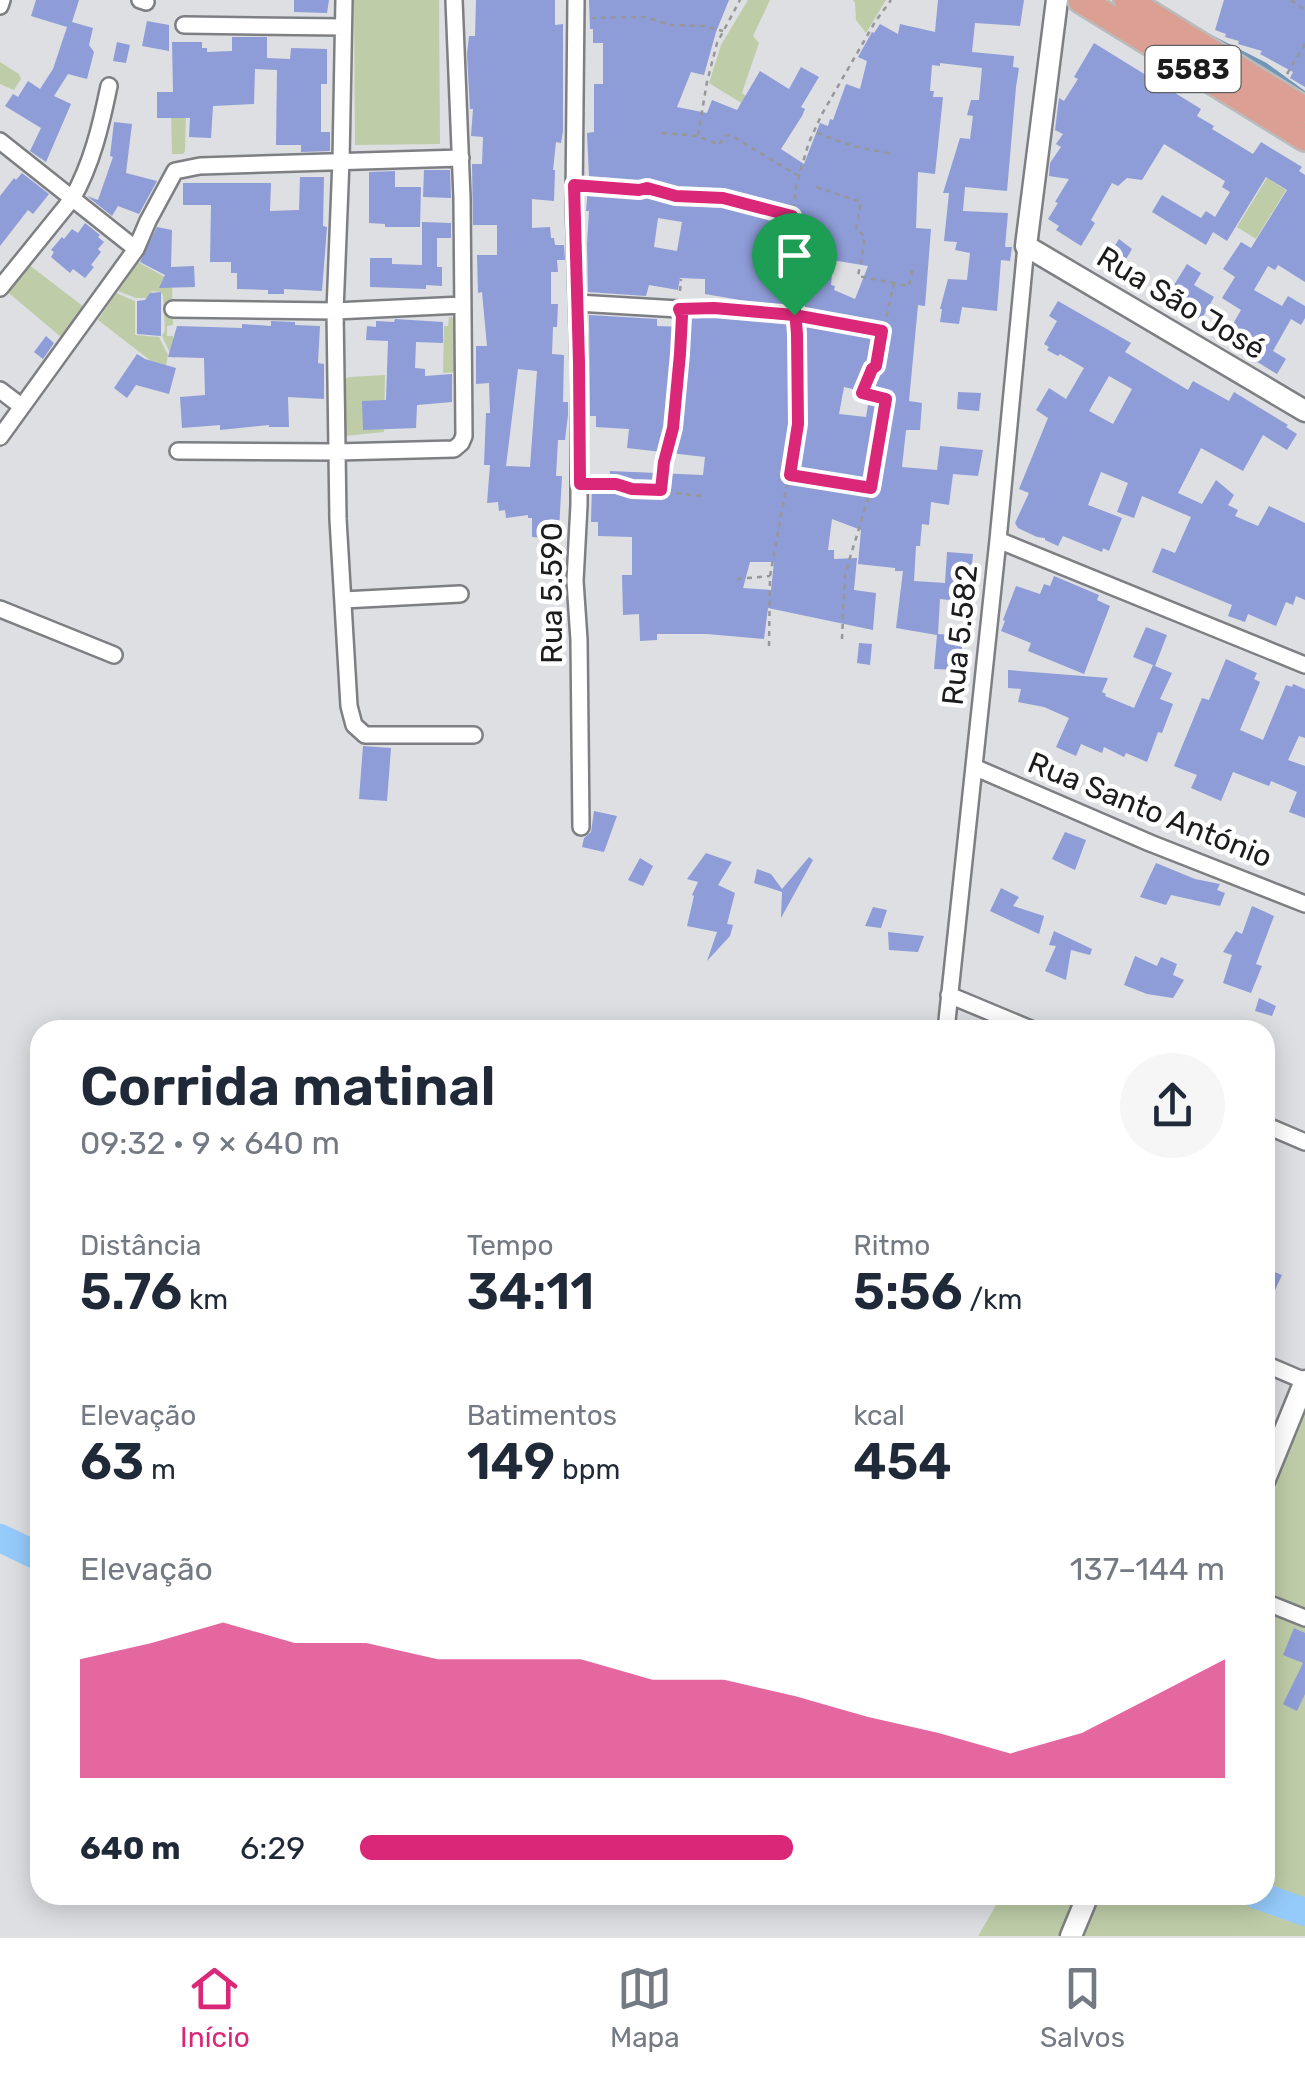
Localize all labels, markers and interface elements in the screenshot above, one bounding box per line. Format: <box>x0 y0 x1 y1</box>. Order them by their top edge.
road number: 5583 <box>1146 46 1240 92</box>
pin <box>752 213 837 316</box>
icon: arrive <box>767 228 822 283</box>
street label: Rua São José <box>1090 239 1272 367</box>
street label: Rua 5.590 <box>534 522 570 664</box>
street label: Rua 5.582 <box>935 563 985 707</box>
street label: Rua Santo António <box>1023 745 1277 875</box>
button: share <box>1120 1053 1225 1158</box>
text: Corrida matinal <box>80 1054 496 1119</box>
text: 09:32 · 9 × 640 m <box>80 1124 340 1162</box>
text: Distância <box>80 1229 201 1262</box>
text: Tempo <box>467 1229 554 1262</box>
text: Ritmo <box>853 1229 930 1262</box>
text: 5.76 <box>80 1262 182 1322</box>
text: 34:11 <box>467 1262 594 1322</box>
text: 5:56 <box>853 1262 963 1322</box>
text: km <box>182 1283 228 1316</box>
text: /km <box>963 1283 1022 1316</box>
text: Elevação <box>80 1399 196 1432</box>
text: Batimentos <box>467 1399 617 1432</box>
text: kcal <box>853 1399 905 1432</box>
text: 63 <box>80 1432 144 1492</box>
text: 149 <box>467 1432 555 1492</box>
text: 454 <box>853 1432 952 1492</box>
text: m <box>144 1453 176 1486</box>
text: bpm <box>555 1453 620 1486</box>
text: Elevação <box>80 1550 213 1588</box>
text: 137–144 m <box>1070 1550 1225 1588</box>
text: 640 m <box>80 1829 181 1867</box>
text: 6:29 <box>240 1829 305 1867</box>
tab: Início <box>180 1961 250 2054</box>
tab: Mapa <box>610 1961 680 2054</box>
tab: Salvos <box>1040 1961 1125 2054</box>

